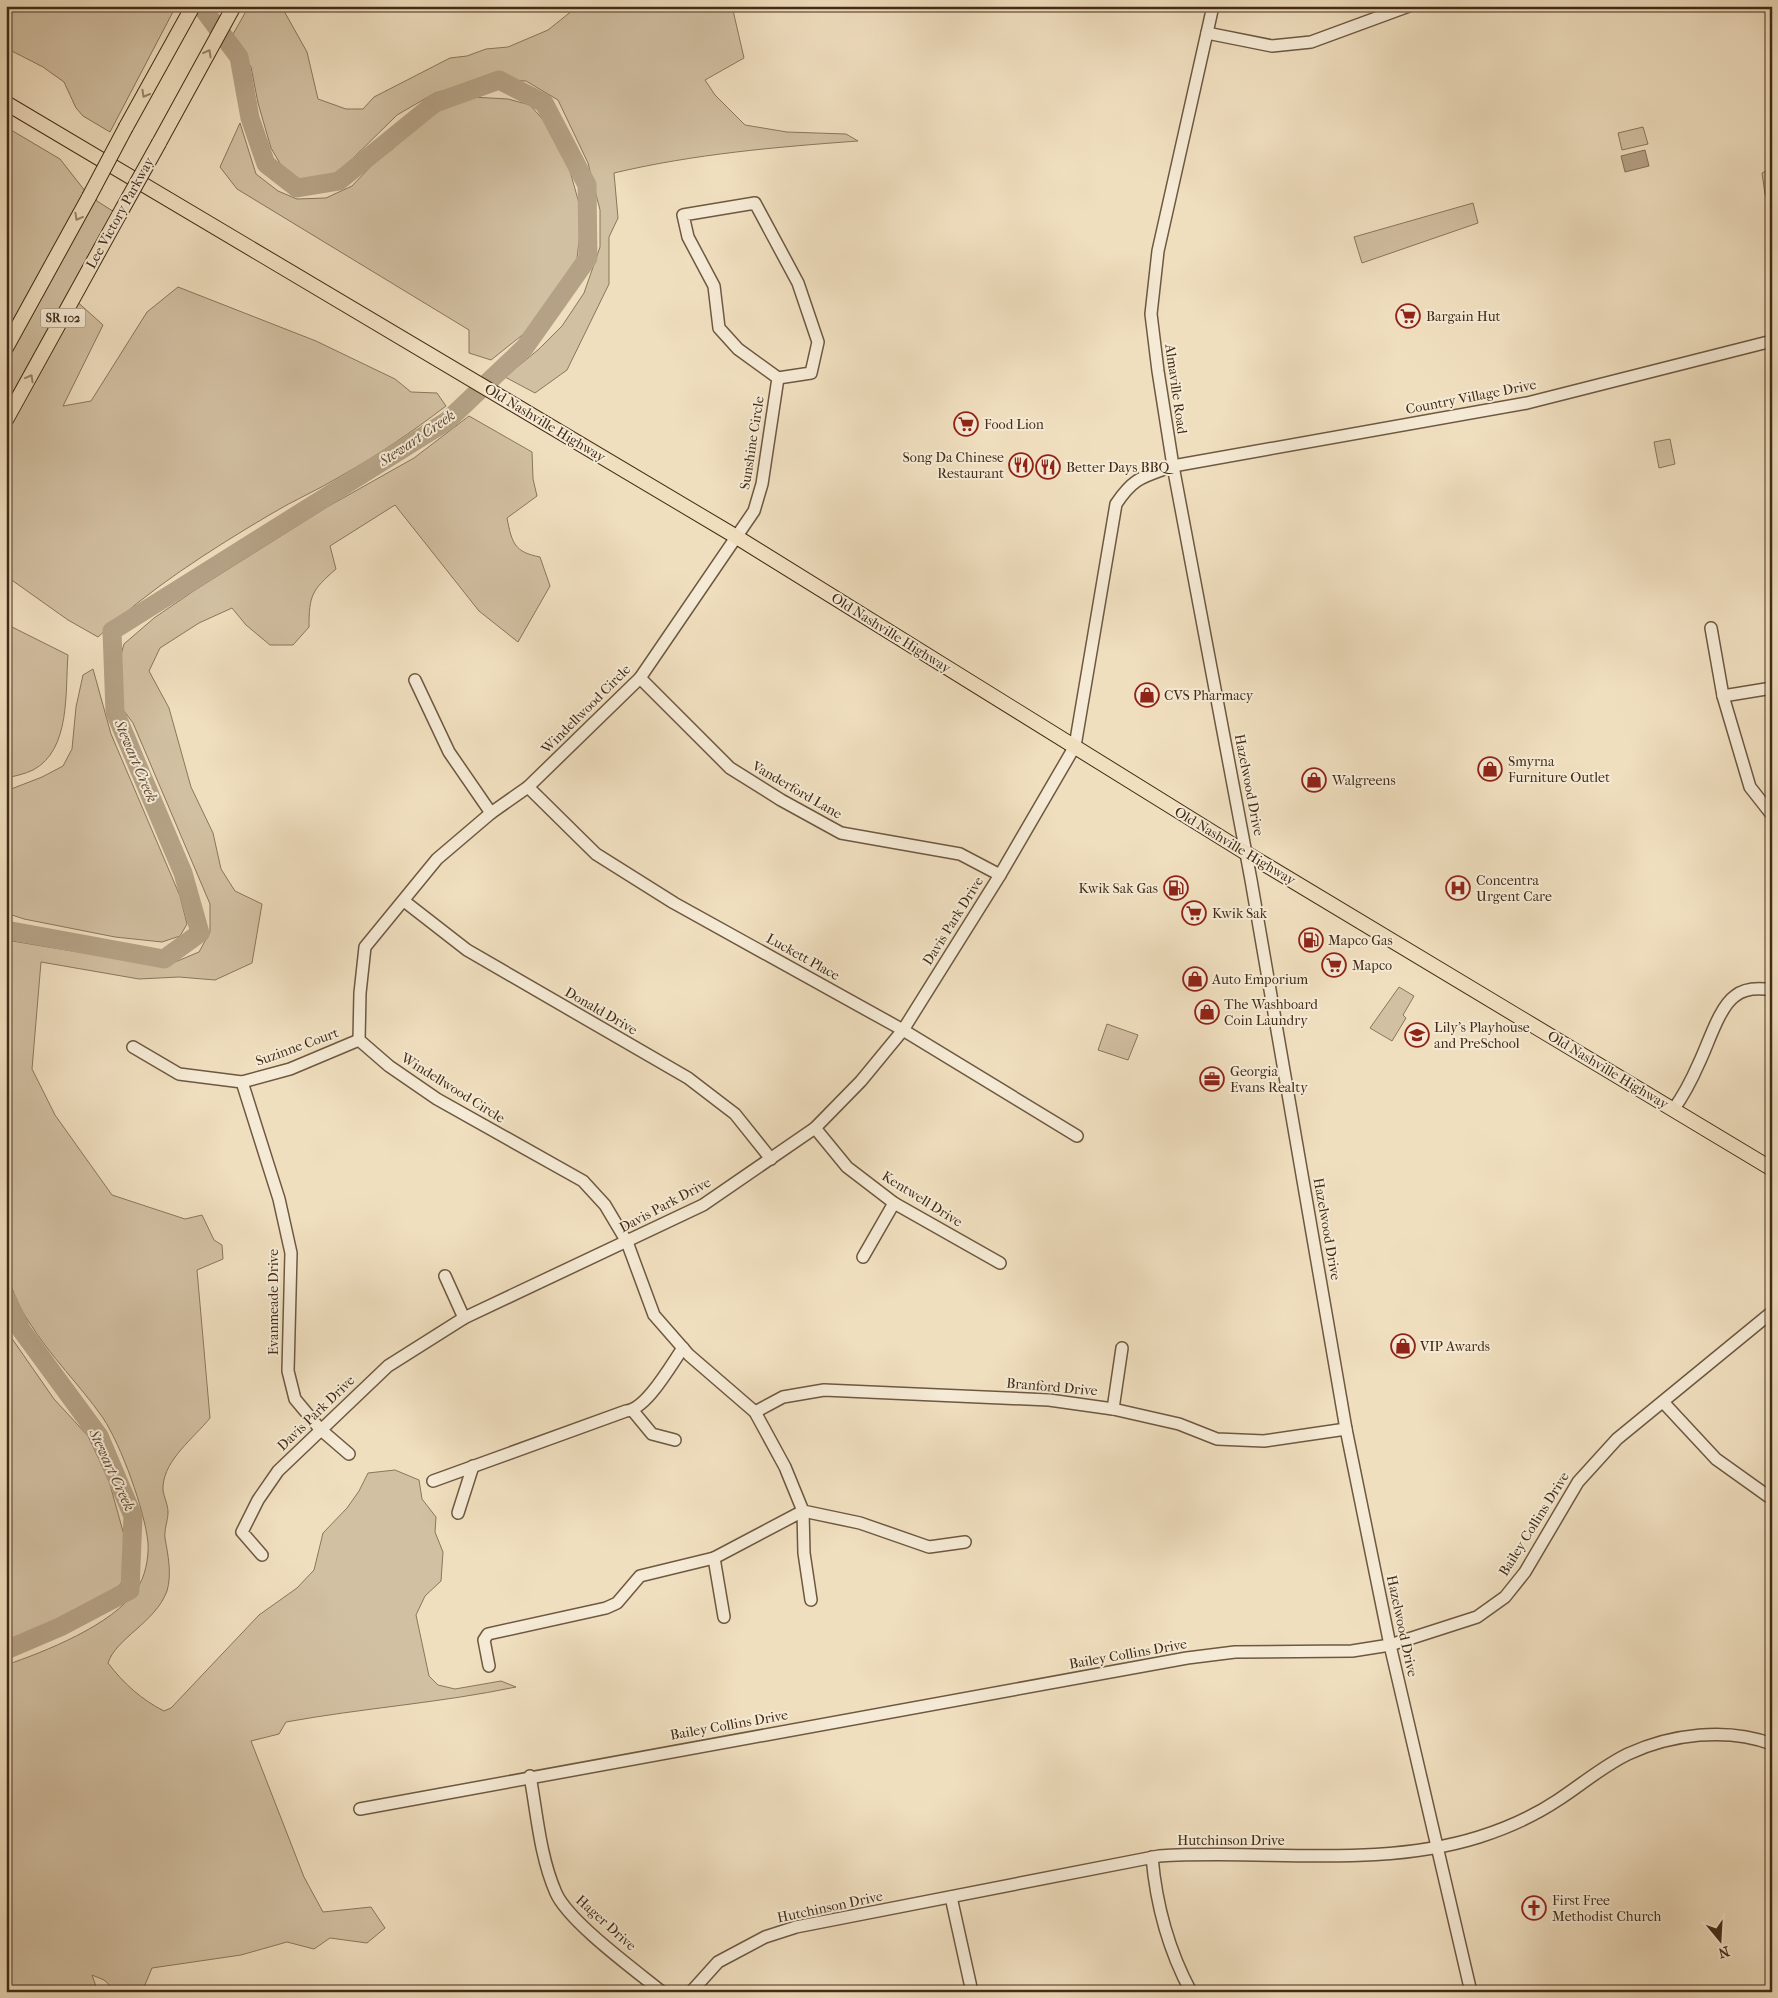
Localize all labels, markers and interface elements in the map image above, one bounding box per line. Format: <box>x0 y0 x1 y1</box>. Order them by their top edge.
one-way arrow <box>202 50 212 59</box>
one-way arrow <box>141 88 151 97</box>
street label: Lee Victory Parkway <box>82 154 158 272</box>
one-way arrow <box>74 212 84 221</box>
supermarket icon: Bargain Hut <box>1395 303 1421 329</box>
road number: SR 102 <box>40 308 86 328</box>
place label: Bargain Hut <box>1426 308 1501 325</box>
street label: Almaville Road <box>1161 342 1191 435</box>
one-way arrow <box>24 374 34 383</box>
street label: Country Village Drive <box>1404 376 1538 418</box>
street label: Old Nashville Highway <box>482 380 609 466</box>
street label: Sunshine Circle <box>736 395 768 491</box>
water label: Stewart Creek <box>375 406 459 471</box>
supermarket icon: Food Lion <box>953 411 979 437</box>
place label: Food Lion <box>984 416 1044 433</box>
place label: Song Da Chinese Restaurant <box>902 449 1004 482</box>
restaurant icon: Song Da Chinese Restaurant <box>1008 452 1034 478</box>
restaurant icon: Better Days BBQ <box>1035 454 1061 480</box>
place label: Better Days BBQ <box>1066 459 1175 476</box>
street label: Old Nashville Highway <box>828 589 954 677</box>
street label: Windellwood Circle <box>537 661 634 758</box>
shop icon: CVS Pharmacy <box>1134 682 1160 708</box>
place label: CVS Pharmacy <box>1164 687 1254 704</box>
water label: Stewart Creek <box>110 716 162 805</box>
street label: Hazelwood Drive <box>1231 733 1267 837</box>
place label: Smyrna Furniture Outlet <box>1508 753 1610 786</box>
shop icon: Smyrna Furniture Outlet <box>1477 756 1503 782</box>
street label: Vanderford Lane <box>748 757 845 823</box>
shop icon: Walgreens <box>1301 767 1327 793</box>
place label: Walgreens <box>1331 772 1396 789</box>
street label: Old Nashville Highway <box>1172 803 1299 889</box>
place label: Concentra Urgent Care <box>1476 872 1552 905</box>
street label: Davis Park Drive <box>919 873 987 968</box>
fuel station icon: Kwik Sak Gas <box>1163 875 1189 901</box>
hospital icon: Concentra Urgent Care <box>1445 875 1471 901</box>
place label: Kwik Sak Gas <box>1078 880 1158 897</box>
supermarket icon: Kwik Sak <box>1181 900 1207 926</box>
place label: Kwik Sak <box>1212 905 1268 922</box>
fuel station icon: Mapco Gas <box>1298 927 1324 953</box>
street label: Luckett Place <box>763 930 843 984</box>
place label: Mapco Gas <box>1328 932 1393 949</box>
supermarket icon: Mapco <box>1321 952 1347 978</box>
place label: Mapco <box>1352 957 1392 974</box>
shop icon: Auto Emporium <box>1182 966 1208 992</box>
place label: Auto Emporium <box>1211 971 1309 988</box>
street label: Donald Drive <box>562 983 640 1039</box>
place label: The Washboard Coin Laundry <box>1224 996 1318 1029</box>
shop icon: The Washboard Coin Laundry <box>1194 999 1220 1025</box>
place label: Lily's Playhouse and PreSchool <box>1434 1019 1530 1052</box>
school or university icon: Lily's Playhouse and PreSchool <box>1404 1022 1430 1048</box>
street label: Suzinne Court <box>253 1024 341 1070</box>
street label: Old Nashville Highway <box>1545 1027 1672 1113</box>
street label: Windellwood Circle <box>397 1049 508 1127</box>
place label: Georgia Evans Realty <box>1230 1063 1308 1096</box>
office icon: Georgia Evans Realty <box>1199 1066 1225 1092</box>
street label: Kentwell Drive <box>879 1167 966 1231</box>
street label: Davis Park Drive <box>616 1174 714 1236</box>
street label: Hazelwood Drive <box>1310 1177 1344 1282</box>
street label: Evanmeade Drive <box>265 1249 282 1355</box>
shop icon: VIP Awards <box>1390 1333 1416 1359</box>
place label: VIP Awards <box>1419 1338 1490 1355</box>
street label: Davis Park Drive <box>274 1372 358 1454</box>
street label: Branford Drive <box>1006 1375 1098 1399</box>
water label: Stewart Creek <box>85 1425 139 1514</box>
street label: Bailey Collins Drive <box>1495 1469 1573 1579</box>
street label: Hazelwood Drive <box>1383 1574 1421 1678</box>
street label: Bailey Collins Drive <box>1068 1635 1188 1673</box>
street label: Bailey Collins Drive <box>669 1706 789 1744</box>
street label: Hutchinson Drive <box>1177 1832 1285 1849</box>
street label: Hutchinson Drive <box>776 1887 884 1926</box>
street label: Hager Drive <box>572 1892 640 1954</box>
place label: First Free Methodist Church <box>1552 1892 1661 1925</box>
church icon: First Free Methodist Church <box>1521 1895 1547 1921</box>
north arrow <box>1696 1916 1746 1966</box>
text: N <box>1716 1942 1732 1962</box>

